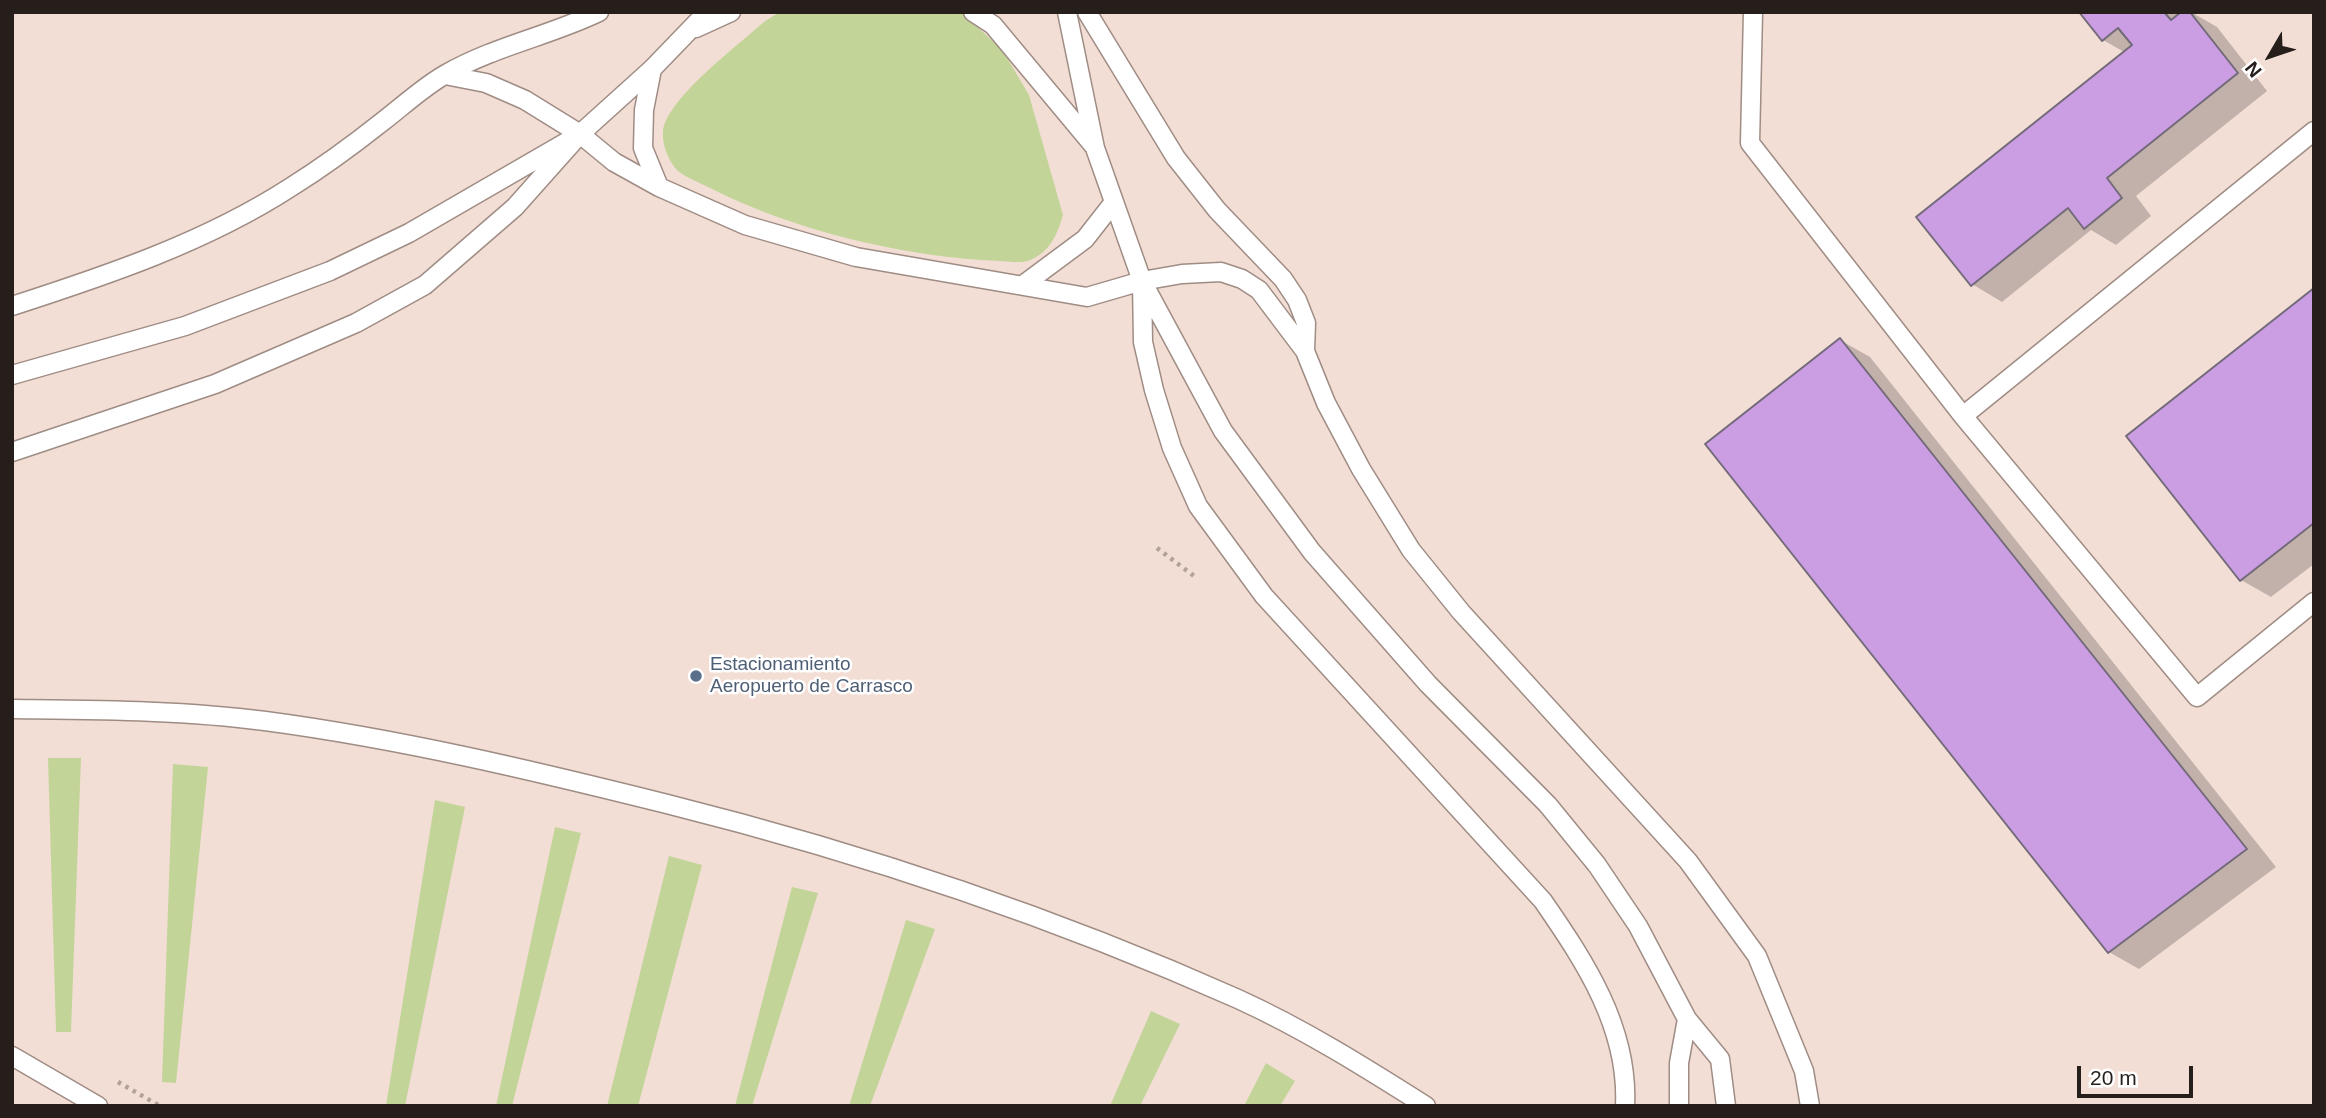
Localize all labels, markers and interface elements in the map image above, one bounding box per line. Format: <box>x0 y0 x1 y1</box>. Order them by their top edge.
north arrow <box>2235 21 2305 91</box>
text: N <box>2241 58 2266 81</box>
place label: Estacionamiento Aeropuerto de Carrasco <box>710 654 913 698</box>
marker: Estacionamiento Aeropuerto de Carrasco <box>688 668 704 684</box>
scale bar <box>2081 1052 2196 1096</box>
text: 20 m <box>2090 1066 2137 1089</box>

